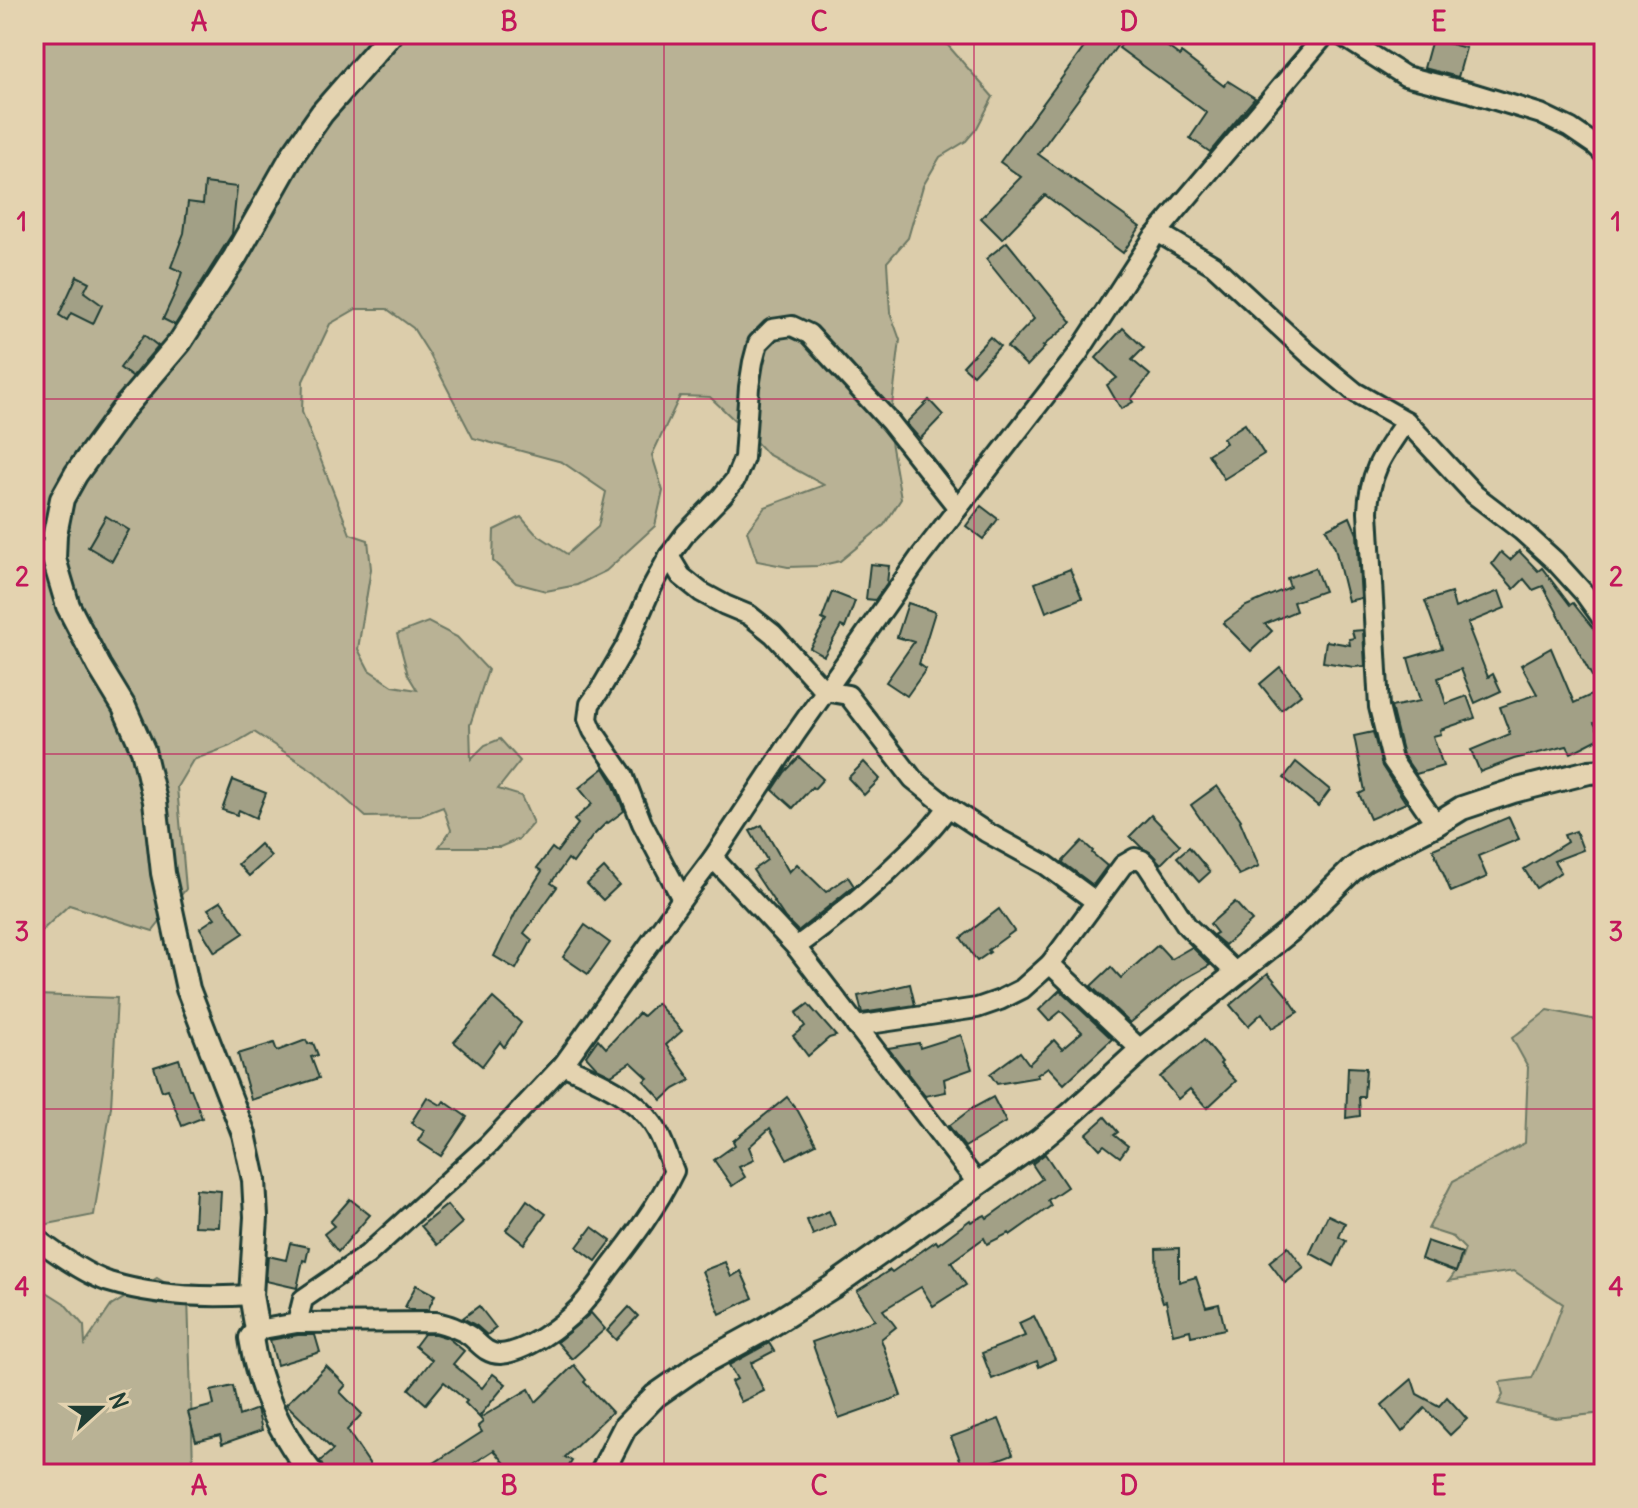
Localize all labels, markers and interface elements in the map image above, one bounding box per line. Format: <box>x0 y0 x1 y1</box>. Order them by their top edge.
text: A <box>191 5 208 38</box>
text: B <box>500 5 518 38</box>
text: C <box>810 5 828 38</box>
text: D <box>1120 5 1138 38</box>
text: E <box>1431 5 1447 38</box>
text: 1 <box>17 205 27 238</box>
text: 1 <box>1611 205 1621 238</box>
text: 2 <box>15 560 29 593</box>
text: 2 <box>1609 560 1623 593</box>
text: 3 <box>15 915 29 948</box>
text: 3 <box>1609 915 1623 948</box>
text: 4 <box>14 1270 30 1303</box>
text: 4 <box>1608 1270 1624 1303</box>
north arrow <box>60 1368 140 1448</box>
text: N <box>103 1389 134 1413</box>
text: A <box>191 1469 208 1502</box>
text: B <box>500 1469 518 1502</box>
text: C <box>810 1469 828 1502</box>
text: D <box>1120 1469 1138 1502</box>
text: E <box>1431 1469 1447 1502</box>

